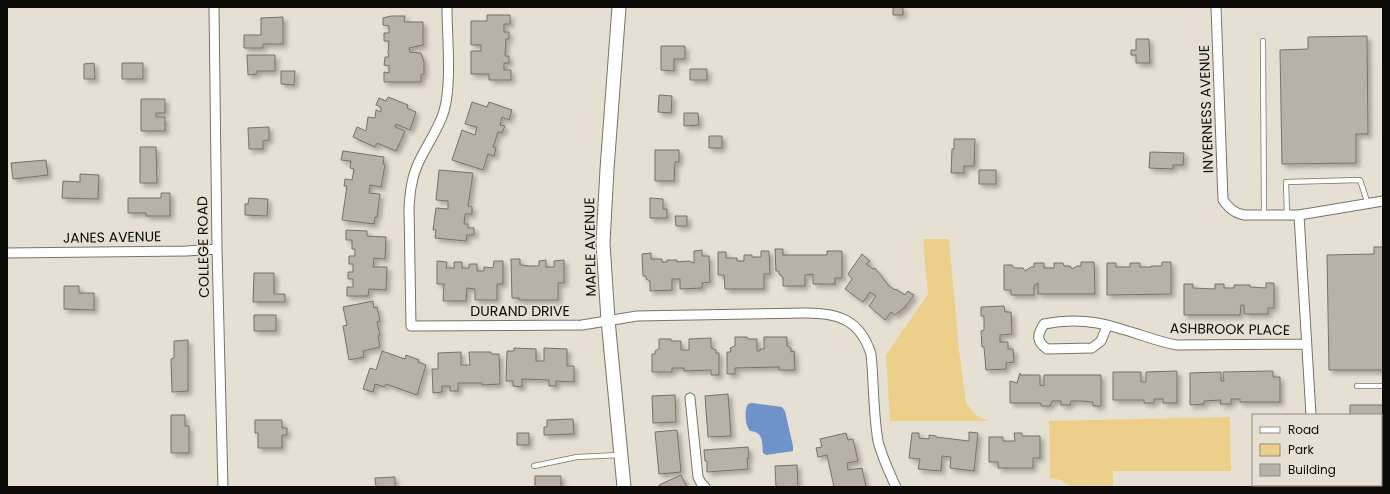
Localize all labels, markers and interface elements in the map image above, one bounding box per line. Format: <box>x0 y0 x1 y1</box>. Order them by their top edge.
street label: INVERNESS AVENUE <box>1194 45 1218 173</box>
street label: COLLEGE ROAD <box>192 196 214 298</box>
street label: MAPLE AVENUE <box>579 197 601 297</box>
street label: JANES AVENUE <box>63 226 161 248</box>
street label: DURAND DRIVE <box>470 301 570 321</box>
street label: ASHBROOK PLACE <box>1170 318 1290 340</box>
legend <box>1252 414 1382 486</box>
text: Road <box>1288 421 1319 438</box>
text: Park <box>1288 441 1315 458</box>
text: Building <box>1288 461 1336 478</box>

